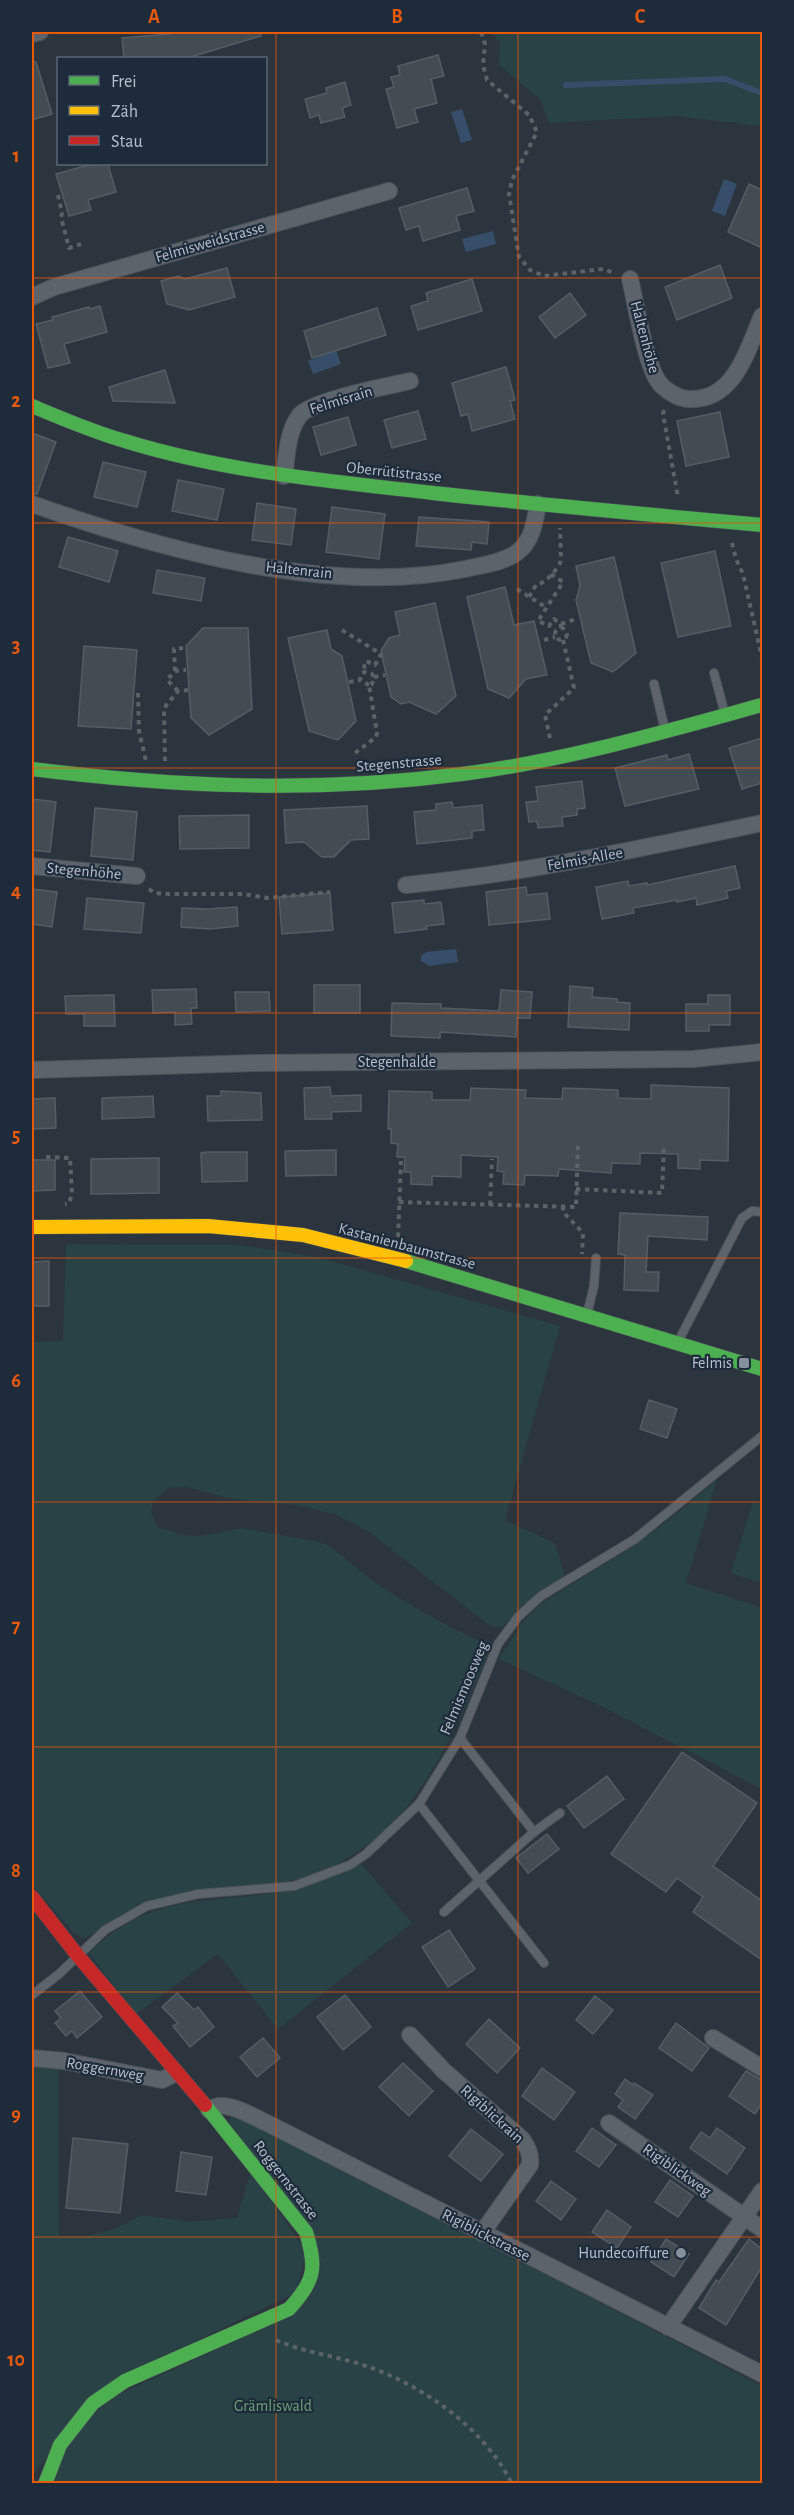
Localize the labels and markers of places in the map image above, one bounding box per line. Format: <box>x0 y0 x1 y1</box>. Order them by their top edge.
place label: Felmis <box>692 1355 732 1371</box>
marker: Felmis <box>737 1356 751 1370</box>
place label: Hundecoiffure <box>578 2245 669 2261</box>
marker: Hundecoiffure <box>674 2246 688 2260</box>

